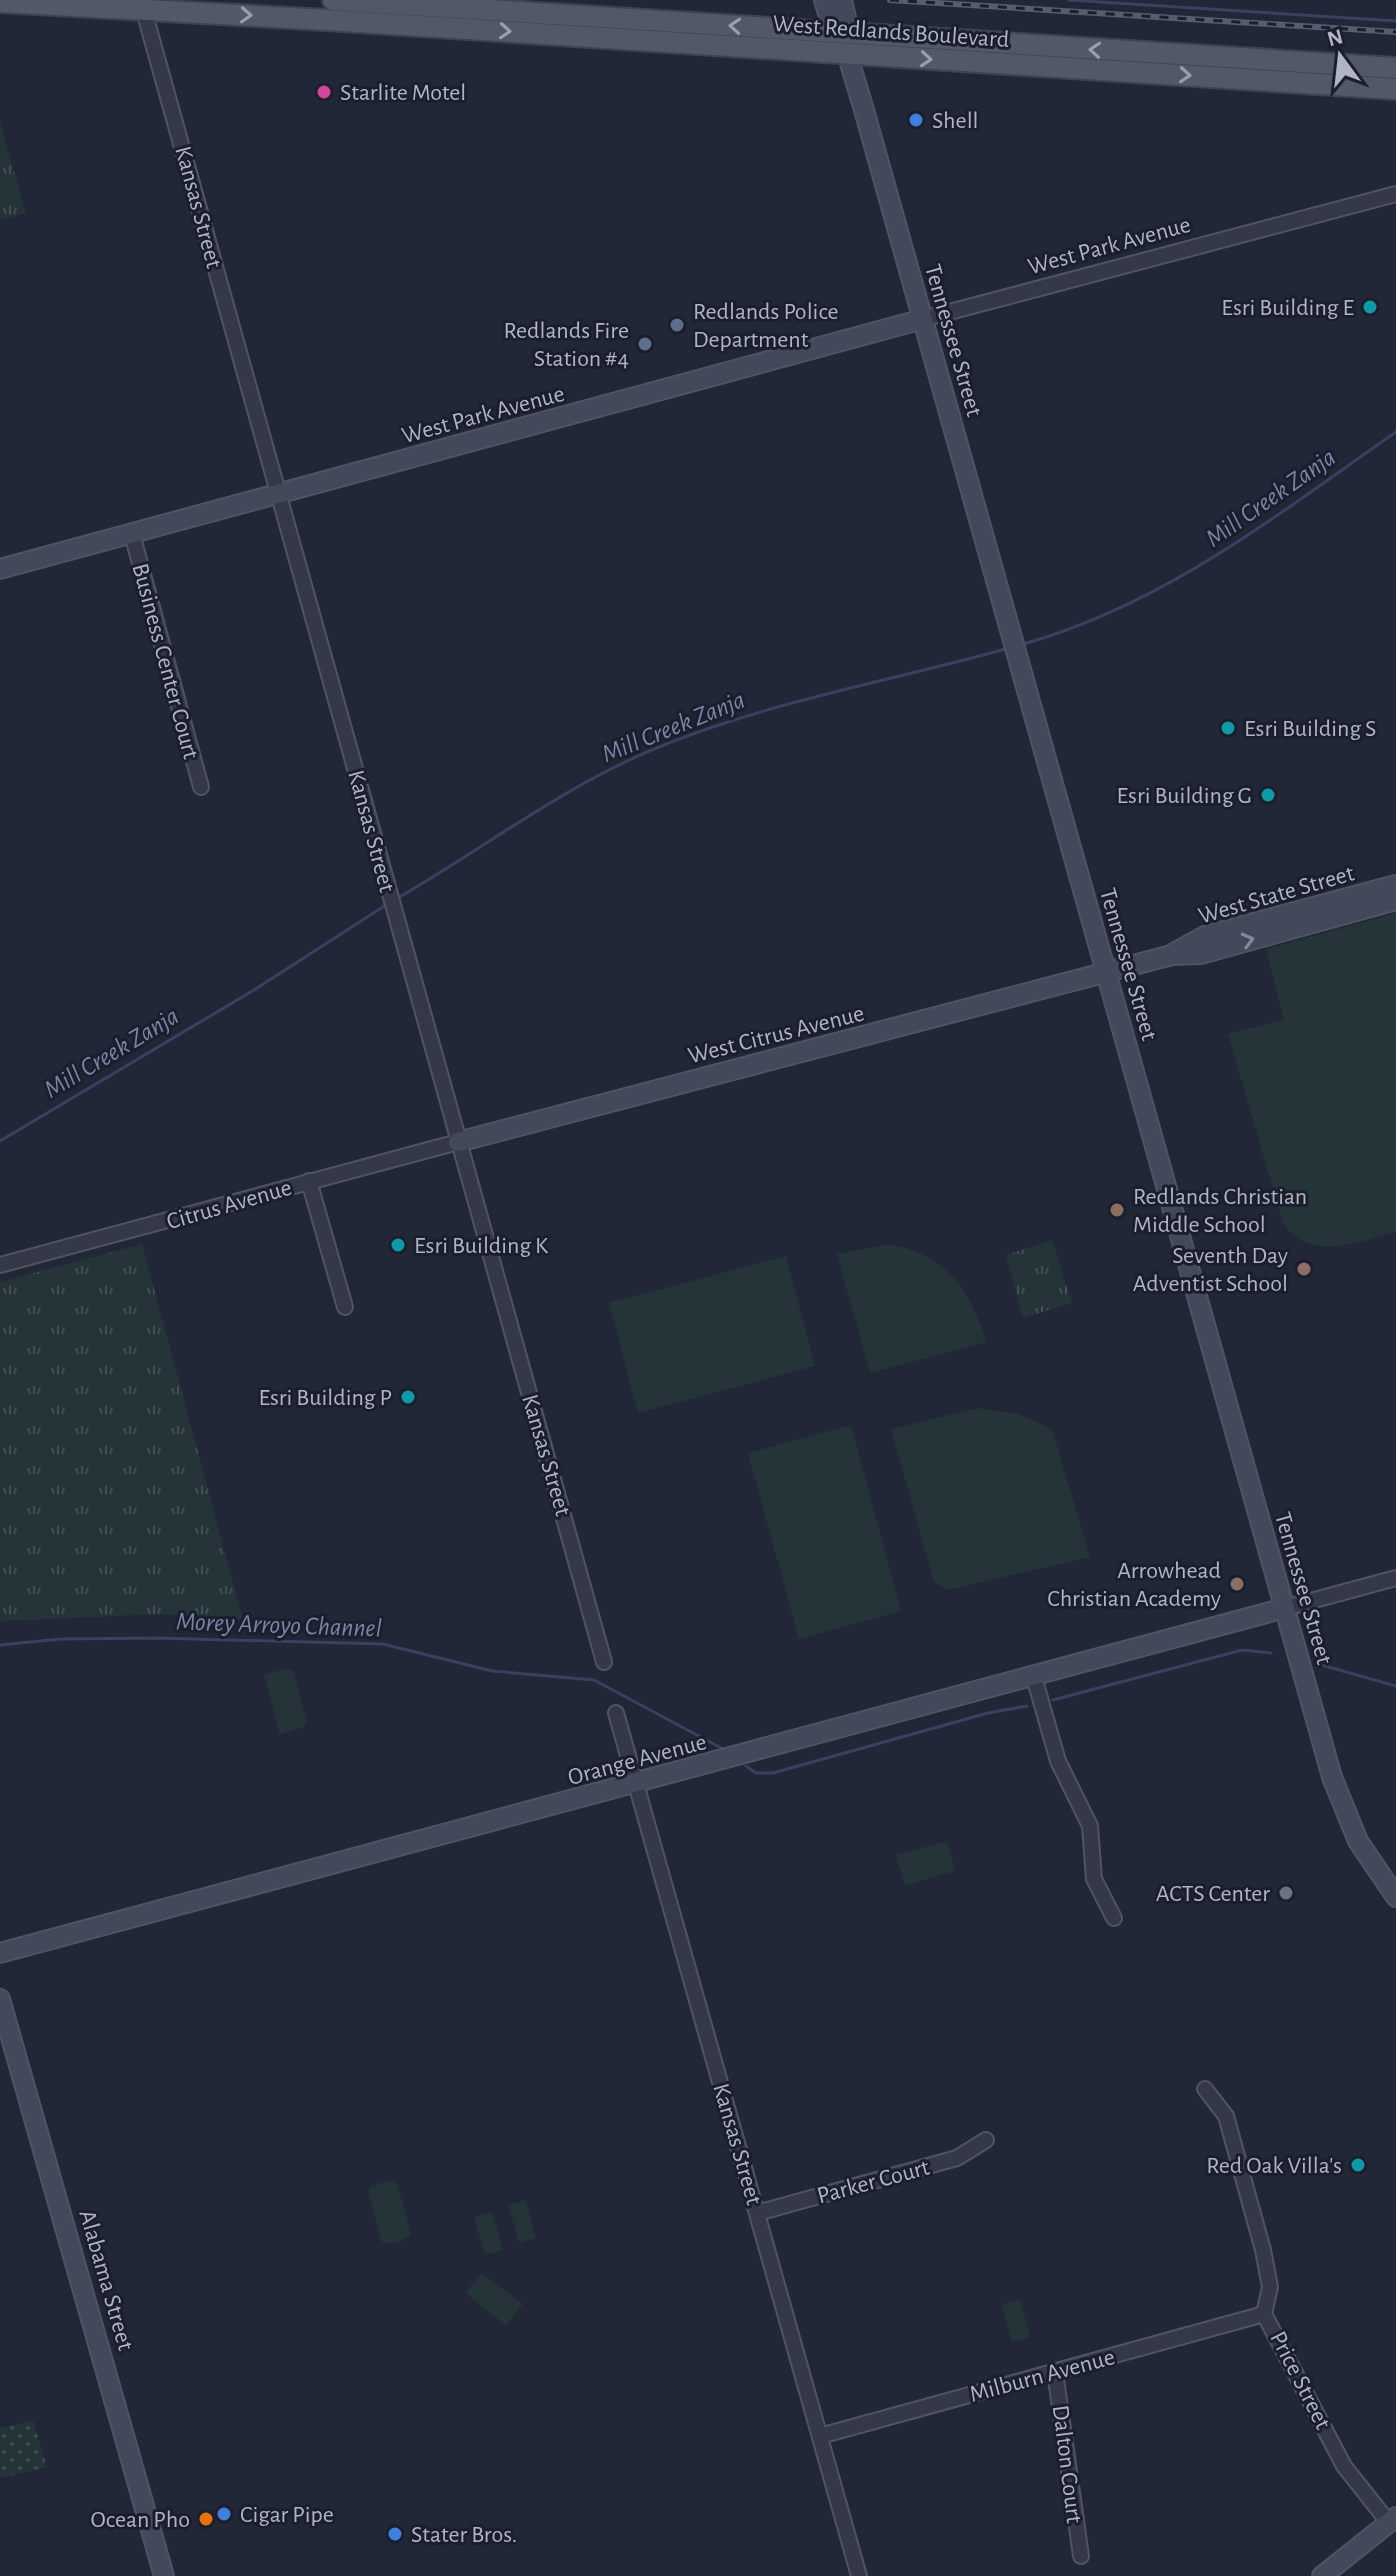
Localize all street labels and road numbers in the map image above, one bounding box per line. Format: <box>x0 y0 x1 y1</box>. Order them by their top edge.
street label: West Redlands Boulevard <box>772 12 1010 52</box>
street label: Kansas Street <box>170 144 226 271</box>
street label: West Park Avenue <box>1025 213 1193 279</box>
street label: Tennessee Street <box>920 261 986 419</box>
street label: West Park Avenue <box>399 382 567 448</box>
street label: Business Center Court <box>127 561 203 762</box>
street label: Kansas Street <box>343 768 399 895</box>
street label: West State Street <box>1196 861 1357 929</box>
street label: Tennessee Street <box>1095 885 1161 1043</box>
street label: West Citrus Avenue <box>686 1001 867 1068</box>
street label: Citrus Avenue <box>164 1176 294 1234</box>
street label: Kansas Street <box>517 1392 575 1519</box>
street label: Tennessee Street <box>1270 1509 1336 1667</box>
street label: Orange Avenue <box>565 1730 709 1790</box>
street label: Kansas Street <box>708 2081 766 2208</box>
street label: Parker Court <box>815 2155 932 2208</box>
street label: Alabama Street <box>75 2207 138 2354</box>
street label: Price Street <box>1265 2328 1335 2434</box>
street label: Milburn Avenue <box>967 2345 1117 2407</box>
street label: Dalton Court <box>1048 2404 1086 2525</box>

